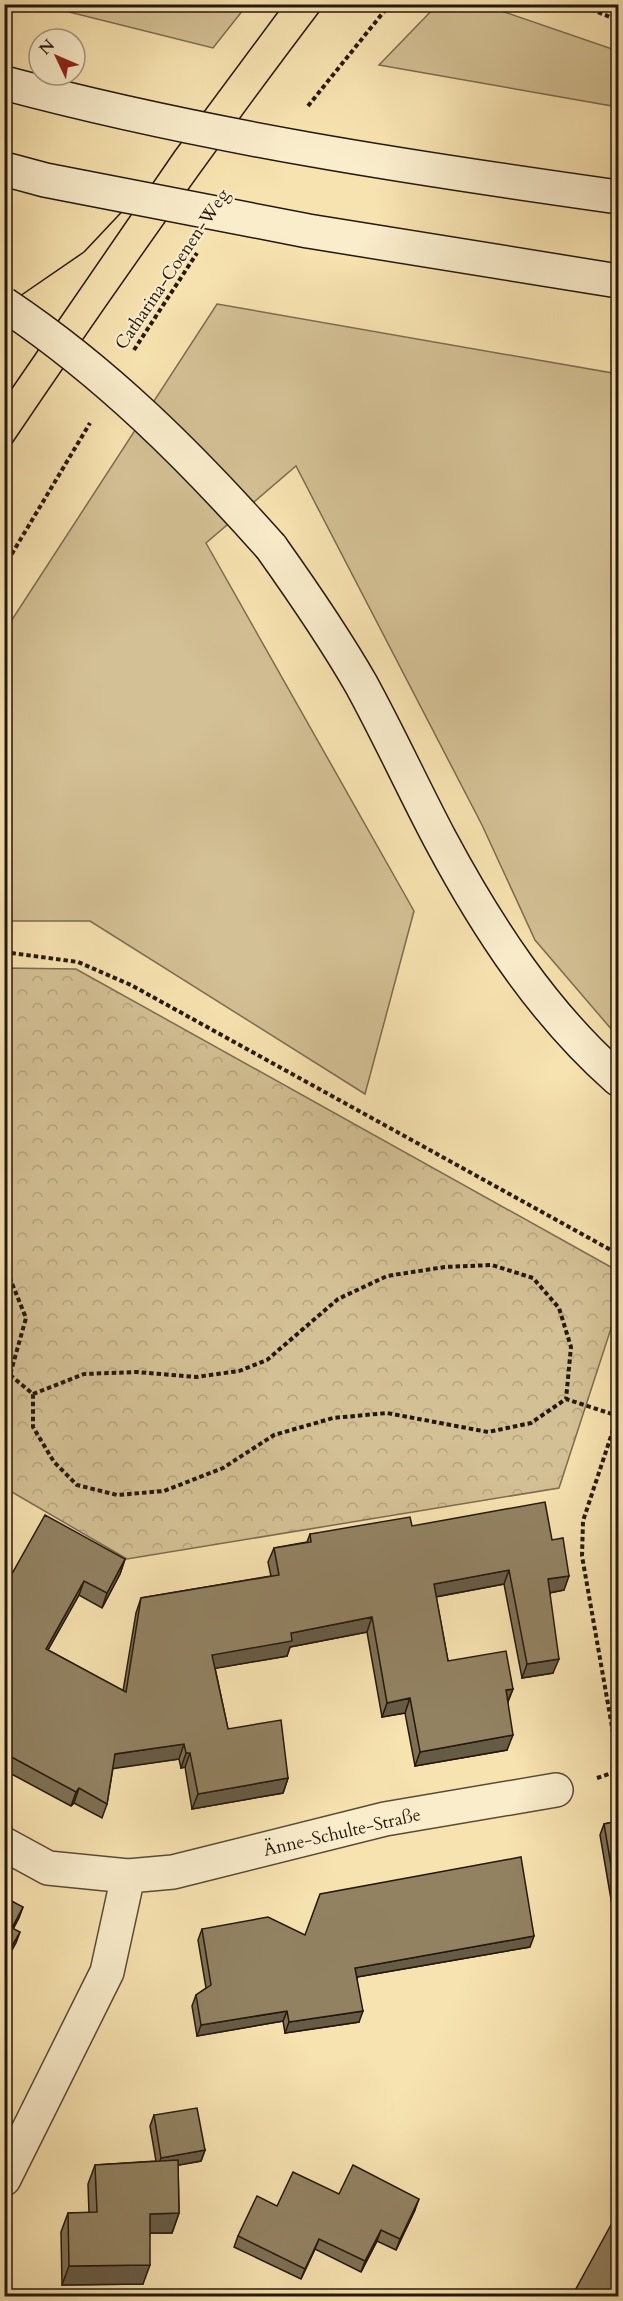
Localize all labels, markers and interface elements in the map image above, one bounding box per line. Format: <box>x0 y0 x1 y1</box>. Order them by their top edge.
north arrow <box>27 27 87 87</box>
text: N <box>34 35 60 60</box>
street label: Catharina-Coenen-Weg <box>109 183 236 355</box>
street label: Änne-Schulte-Straße <box>261 1802 423 1863</box>

